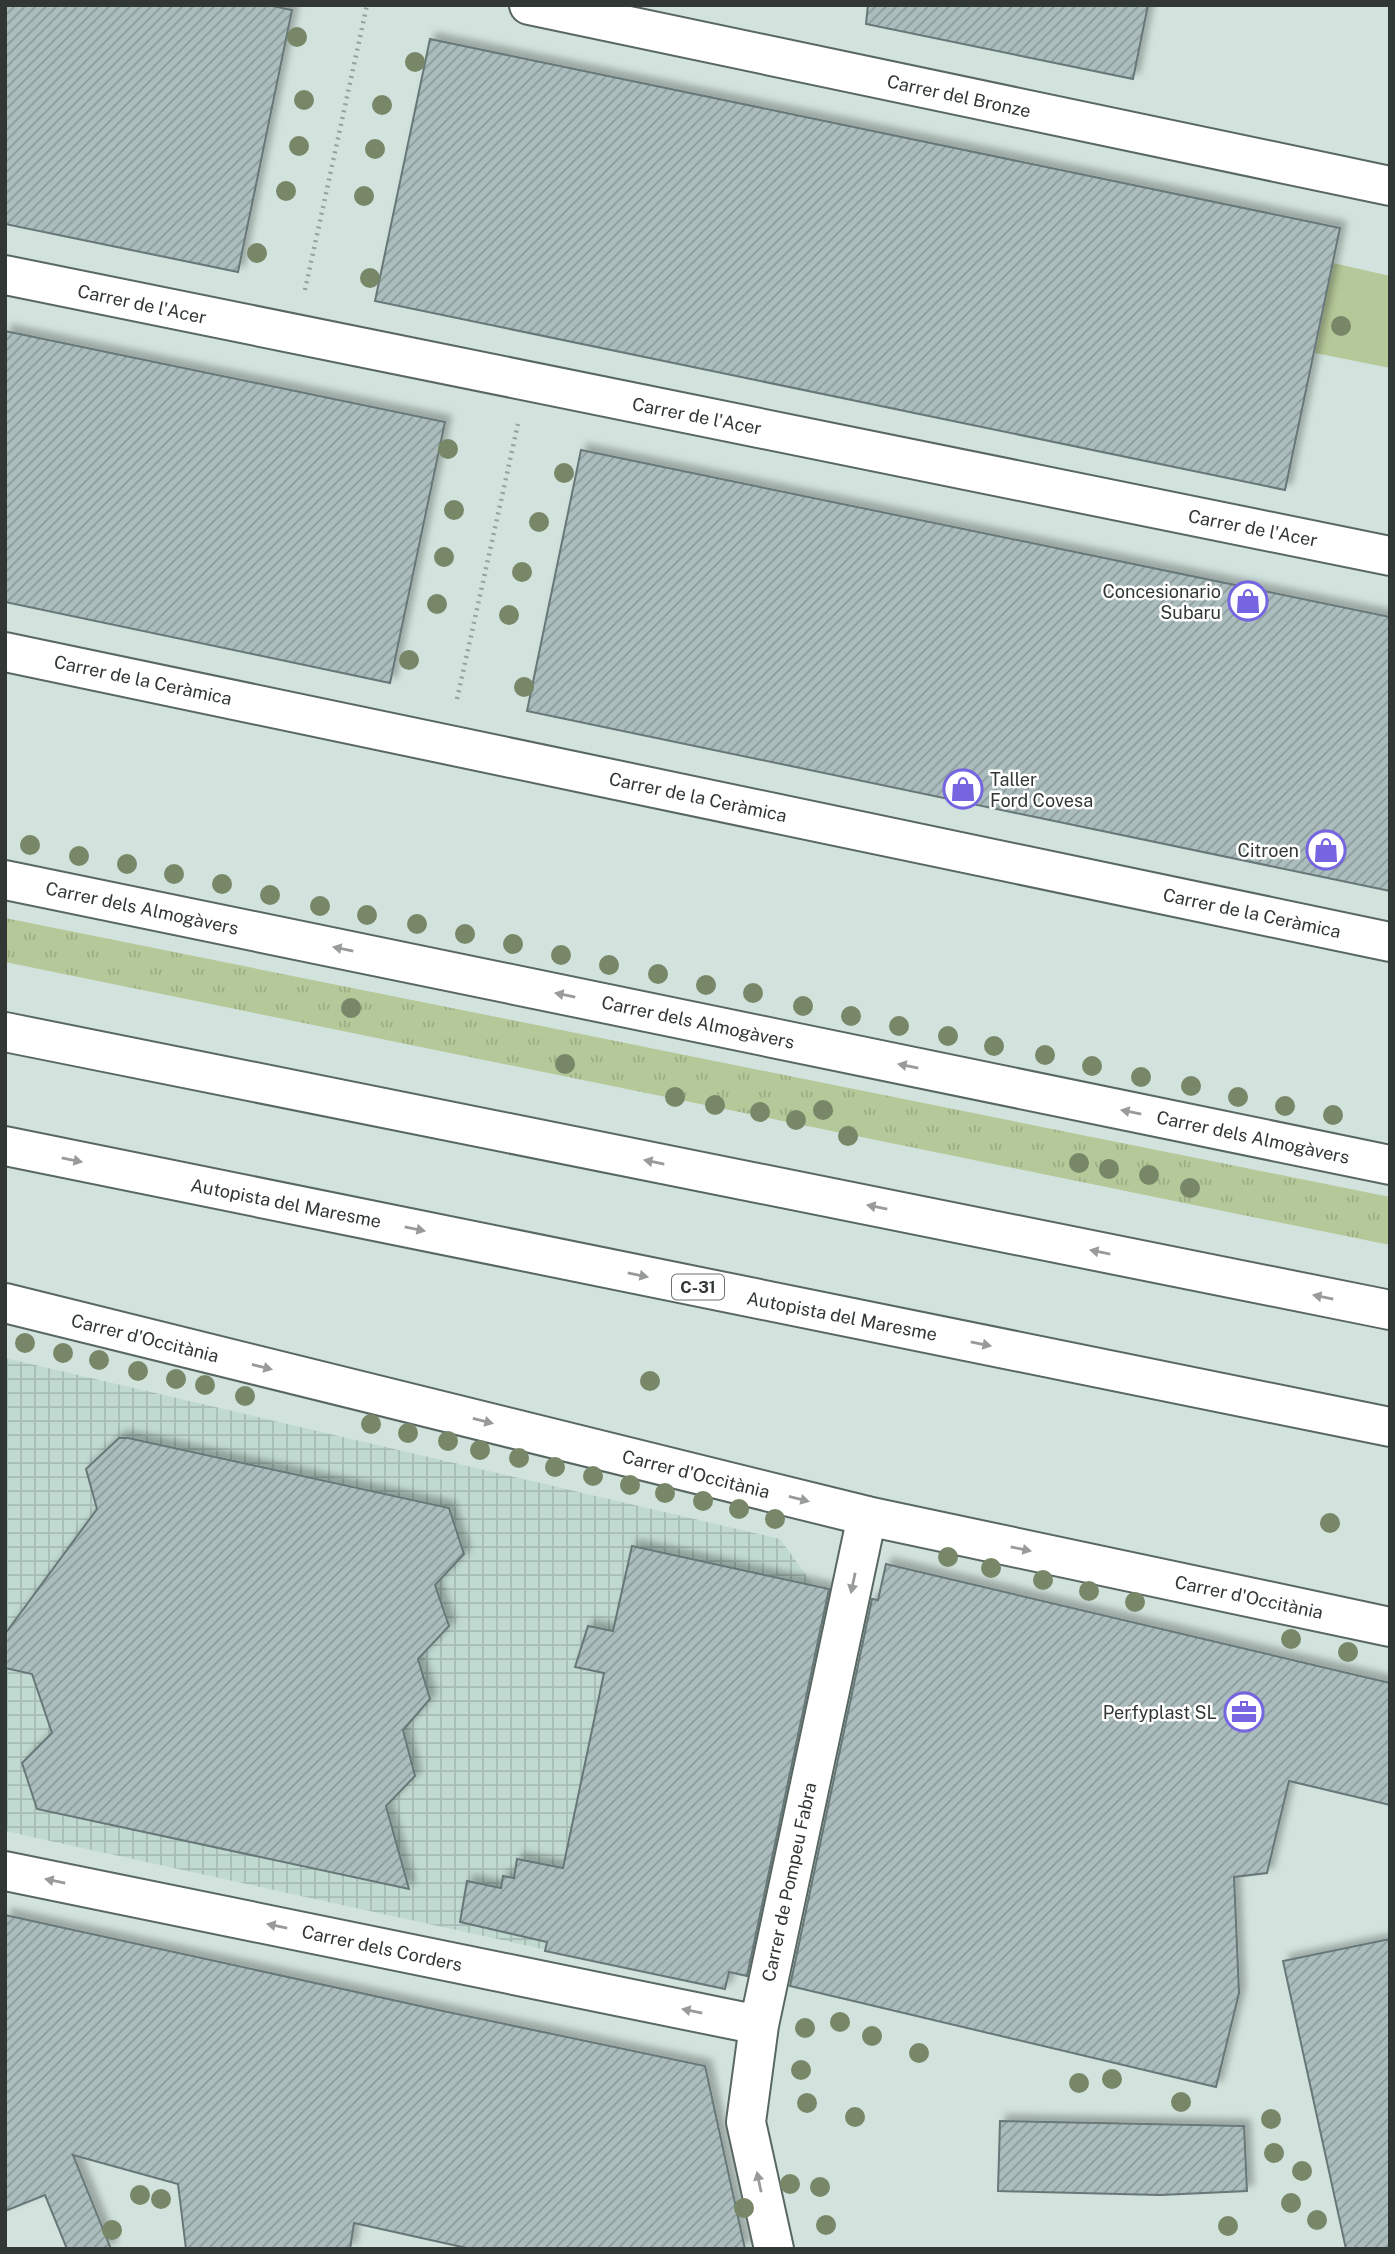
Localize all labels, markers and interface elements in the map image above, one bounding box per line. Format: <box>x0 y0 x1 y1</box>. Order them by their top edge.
street label: Carrer del Bronze <box>885 70 1033 122</box>
street label: Carrer de l'Acer <box>76 280 208 328</box>
street label: Carrer de l'Acer <box>631 393 763 439</box>
street label: Carrer de l'Acer <box>1187 505 1319 551</box>
shop icon: Concesionario Subaru <box>1227 580 1269 622</box>
place label: Concesionario Subaru <box>1102 581 1221 623</box>
street label: Carrer de la Ceràmica <box>52 651 234 709</box>
street label: Carrer de la Ceràmica <box>607 768 789 826</box>
shop icon: Taller Ford Covesa <box>942 768 984 810</box>
place label: Taller Ford Covesa <box>990 769 1093 811</box>
shop icon: Citroen <box>1305 829 1347 871</box>
place label: Citroen <box>1237 840 1299 861</box>
street label: Carrer dels Almogàvers <box>44 877 240 939</box>
street label: Carrer de la Ceràmica <box>1161 884 1343 942</box>
one-way arrow <box>332 944 354 955</box>
one-way arrow <box>554 990 576 1001</box>
street label: Carrer dels Almogàvers <box>600 991 796 1053</box>
one-way arrow <box>897 1060 919 1071</box>
one-way arrow <box>1120 1106 1142 1117</box>
street label: Carrer dels Almogàvers <box>1155 1106 1351 1168</box>
one-way arrow <box>61 1154 83 1165</box>
one-way arrow <box>643 1157 665 1168</box>
street label: Autopista del Maresme <box>189 1174 383 1232</box>
one-way arrow <box>866 1201 888 1212</box>
one-way arrow <box>404 1224 426 1235</box>
one-way arrow <box>1089 1246 1111 1257</box>
one-way arrow <box>627 1269 649 1280</box>
road number: C-31 <box>672 1274 724 1300</box>
street label: Autopista del Maresme <box>745 1287 939 1345</box>
one-way arrow <box>1312 1291 1334 1302</box>
street label: Carrer d'Occitània <box>69 1310 221 1366</box>
one-way arrow <box>970 1339 992 1350</box>
one-way arrow <box>251 1362 273 1373</box>
one-way arrow <box>472 1416 494 1427</box>
street label: Carrer d'Occitània <box>620 1446 772 1502</box>
one-way arrow <box>788 1494 810 1505</box>
one-way arrow <box>1010 1543 1032 1554</box>
street label: Carrer d'Occitània <box>1173 1571 1325 1623</box>
one-way arrow <box>847 1572 858 1594</box>
office icon: Perfyplast SL <box>1223 1691 1265 1733</box>
place label: Perfyplast SL <box>1103 1702 1217 1723</box>
street label: Carrer de Pompeu Fabra <box>758 1780 820 1984</box>
one-way arrow <box>44 1875 66 1886</box>
one-way arrow <box>266 1921 288 1932</box>
street label: Carrer dels Corders <box>300 1921 464 1975</box>
one-way arrow <box>681 2005 703 2016</box>
one-way arrow <box>754 2171 765 2193</box>

